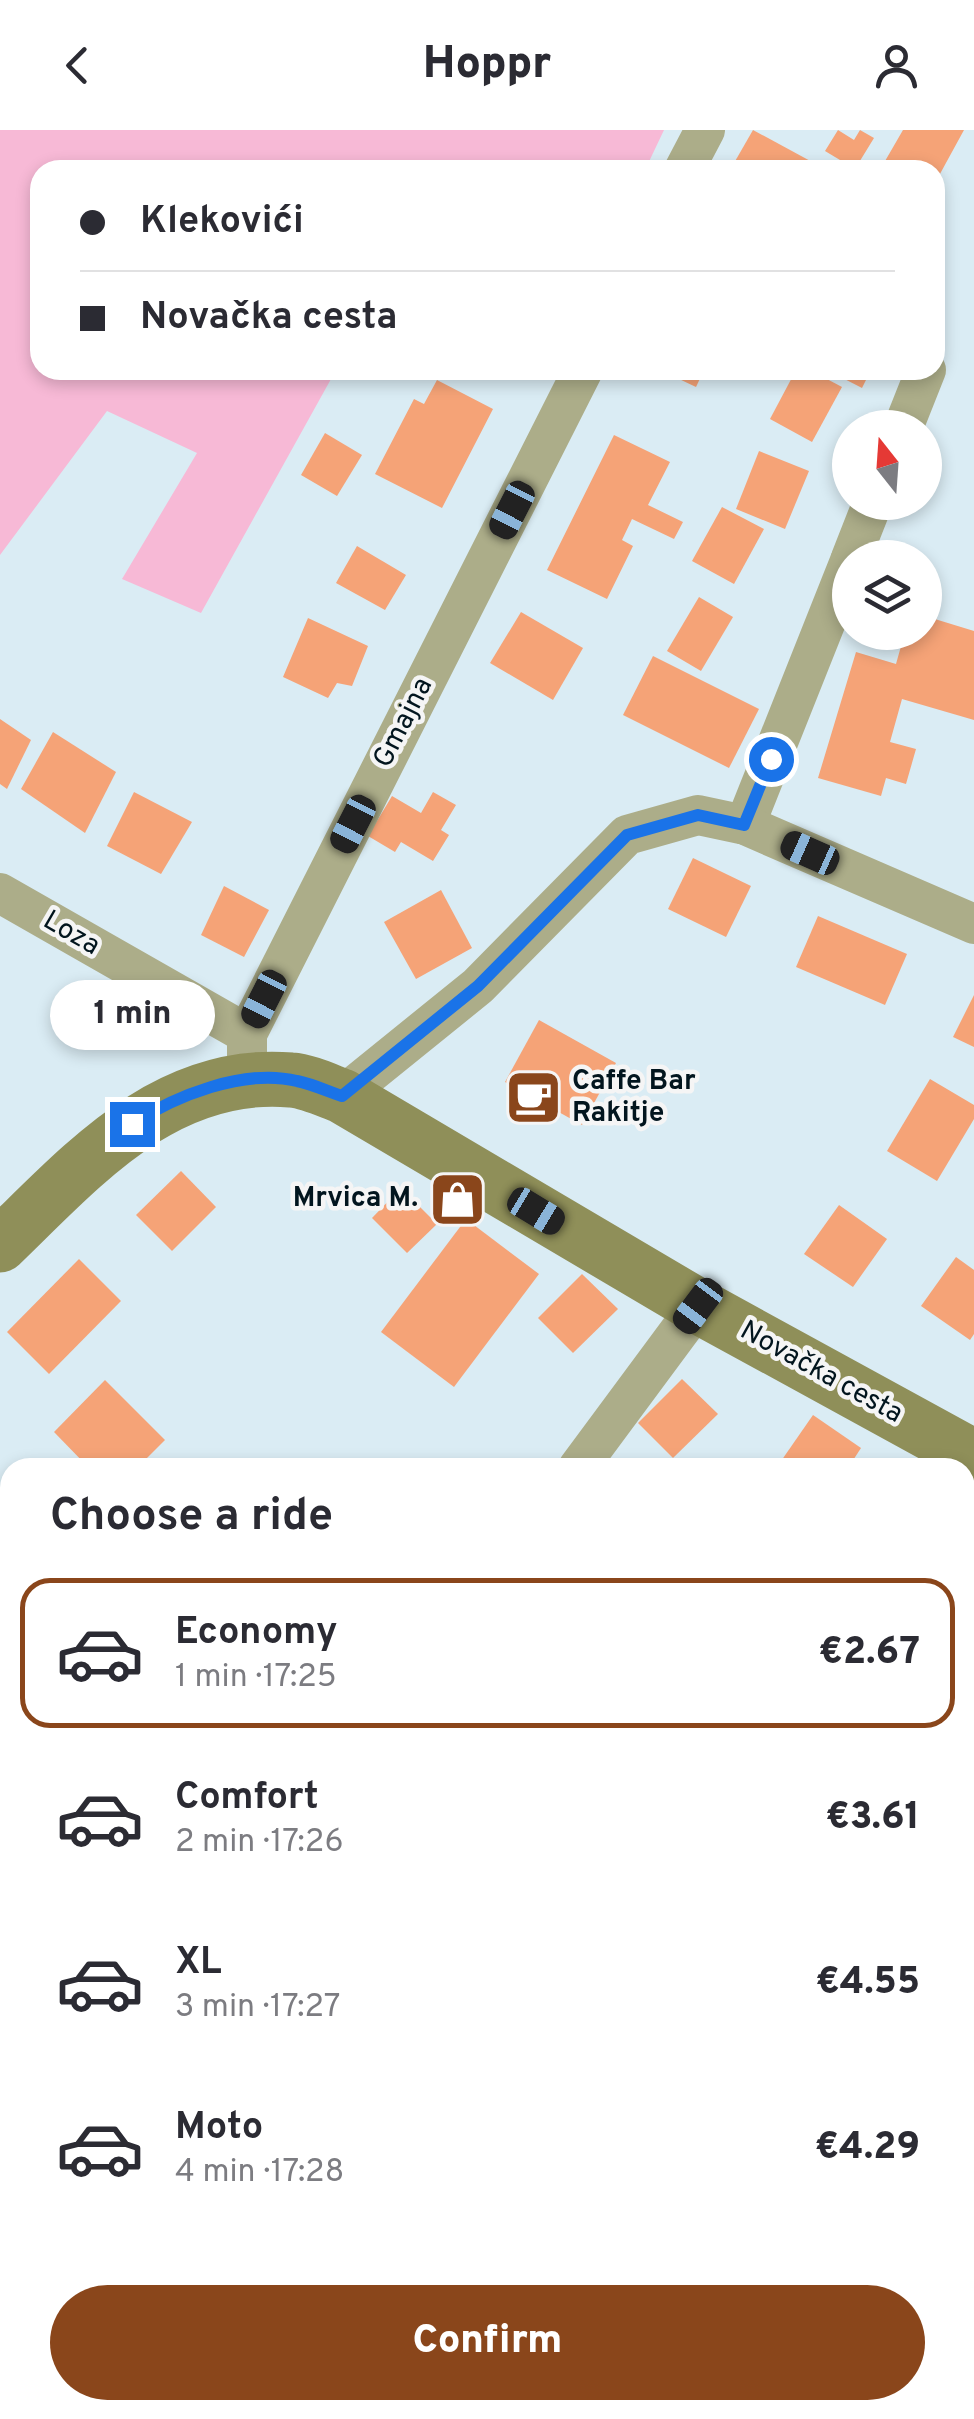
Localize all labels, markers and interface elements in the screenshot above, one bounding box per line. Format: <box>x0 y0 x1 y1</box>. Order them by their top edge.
text: Hoppr <box>423 37 551 94</box>
icon: back <box>50 38 105 93</box>
icon: person <box>869 38 924 93</box>
text: Klekovići <box>140 198 304 247</box>
text: Novačka cesta <box>140 294 398 343</box>
north arrow <box>832 410 942 520</box>
map controls <box>832 410 942 650</box>
car <box>485 476 539 544</box>
button: layers <box>832 540 942 650</box>
street label: Gmajna <box>366 672 442 774</box>
route start <box>749 737 794 782</box>
car <box>326 790 380 858</box>
car <box>776 827 844 879</box>
street label: Loza <box>36 903 106 965</box>
car <box>237 965 291 1033</box>
callout: 1 min <box>49 979 214 1049</box>
text: 1 min <box>93 995 172 1035</box>
place label: Caffe Bar Rakitje <box>572 1064 696 1132</box>
cafe icon: Caffe Bar Rakitje <box>503 1068 563 1128</box>
route end <box>110 1102 155 1147</box>
shop icon: Mrvica M. <box>427 1169 487 1229</box>
place label: Mrvica M. <box>293 1181 418 1217</box>
car <box>503 1183 569 1239</box>
car <box>668 1273 728 1339</box>
street label: Novačka cesta <box>733 1313 909 1433</box>
text: Choose a ride <box>50 1489 333 1546</box>
icon: car <box>55 1608 145 1698</box>
text: Economy <box>175 1609 337 1658</box>
text: €2.67 <box>819 1629 920 1678</box>
text: 1 min · 17:25 <box>175 1658 337 1698</box>
icon: car <box>55 1773 145 1863</box>
text: Comfort <box>175 1774 319 1823</box>
text: €3.61 <box>825 1794 920 1843</box>
text: 2 min · 17:26 <box>175 1823 344 1863</box>
icon: car <box>55 1938 145 2028</box>
text: XL <box>175 1939 222 1988</box>
text: €4.55 <box>815 1959 920 2008</box>
text: 3 min · 17:27 <box>175 1988 340 2028</box>
icon: car <box>55 2103 145 2193</box>
text: Moto <box>175 2104 263 2153</box>
text: €4.29 <box>815 2124 920 2173</box>
text: 4 min · 17:28 <box>175 2153 344 2193</box>
button: Confirm <box>50 2285 925 2400</box>

